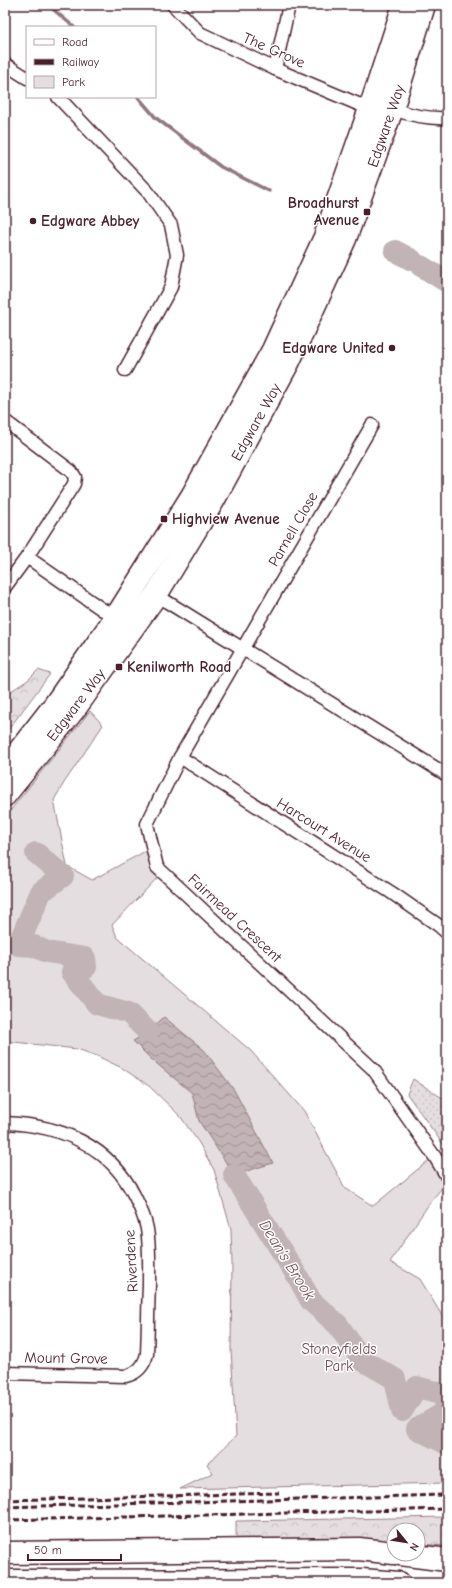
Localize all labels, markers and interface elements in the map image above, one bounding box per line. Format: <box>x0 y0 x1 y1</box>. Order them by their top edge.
legend <box>26 26 156 98</box>
street label: The Grove <box>240 28 308 72</box>
text: Road <box>62 35 88 49</box>
text: Railway <box>62 55 100 69</box>
text: Park <box>62 75 85 89</box>
street label: Edgware Way <box>363 82 409 170</box>
place label: Broadhurst Avenue <box>288 194 360 229</box>
marker: Broadhurst Avenue <box>362 207 372 217</box>
place label: Edgware Abbey <box>41 212 140 230</box>
marker: Edgware Abbey <box>28 216 38 226</box>
place label: Edgware United <box>282 339 384 357</box>
marker: Edgware United <box>387 343 397 353</box>
street label: Edgware Way <box>227 380 285 464</box>
street label: Parnell Close <box>264 488 322 569</box>
place label: Highview Avenue <box>172 510 280 528</box>
marker: Highview Avenue <box>159 514 169 524</box>
place label: Kenilworth Road <box>127 658 231 676</box>
marker: Kenilworth Road <box>114 662 124 672</box>
street label: Edgware Way <box>43 665 109 745</box>
street label: Harcourt Avenue <box>273 794 375 866</box>
street label: Fairmead Crescent <box>184 870 286 966</box>
water label: Dean's Brook <box>255 1217 319 1303</box>
street label: Riverdene <box>120 1229 142 1293</box>
park label: Stoneyfields Park <box>301 1340 377 1375</box>
street label: Mount Grove <box>24 1348 108 1368</box>
north arrow <box>386 1522 426 1562</box>
scale bar <box>28 1536 121 1562</box>
text: N <box>407 1540 422 1553</box>
text: 50 m <box>34 1543 62 1557</box>

